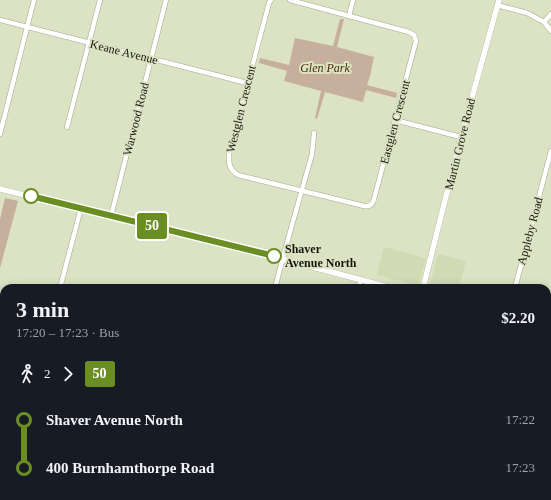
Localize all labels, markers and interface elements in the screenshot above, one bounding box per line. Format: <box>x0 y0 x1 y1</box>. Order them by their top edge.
street label: Keane Avenue <box>89 37 159 67</box>
park label: Glen Park <box>300 61 350 75</box>
street label: Westglen Crescent <box>223 63 259 154</box>
street label: Eastglen Crescent <box>377 78 413 165</box>
street label: Warwood Road <box>120 81 152 157</box>
street label: Martin Grove Road <box>442 97 478 191</box>
unlabelled marker <box>23 188 39 204</box>
street label: Appleby Road <box>514 196 546 266</box>
line badge: 50 <box>134 213 170 239</box>
text: 50 <box>145 218 159 233</box>
place label: Shaver Avenue North <box>285 242 357 270</box>
marker: Shaver Avenue North <box>266 248 282 264</box>
text: 3 min <box>16 297 69 322</box>
text: $2.20 <box>501 310 535 326</box>
text: 17:20 – 17:23 · Bus <box>16 325 119 340</box>
icon: walk <box>16 363 38 385</box>
icon: forward <box>57 363 79 385</box>
text: 2 <box>44 366 51 381</box>
text: 50 <box>93 366 107 381</box>
text: Shaver Avenue North <box>46 412 183 428</box>
text: 17:22 <box>505 412 535 427</box>
text: 400 Burnhamthorpe Road <box>46 460 214 476</box>
text: 17:23 <box>505 460 535 475</box>

